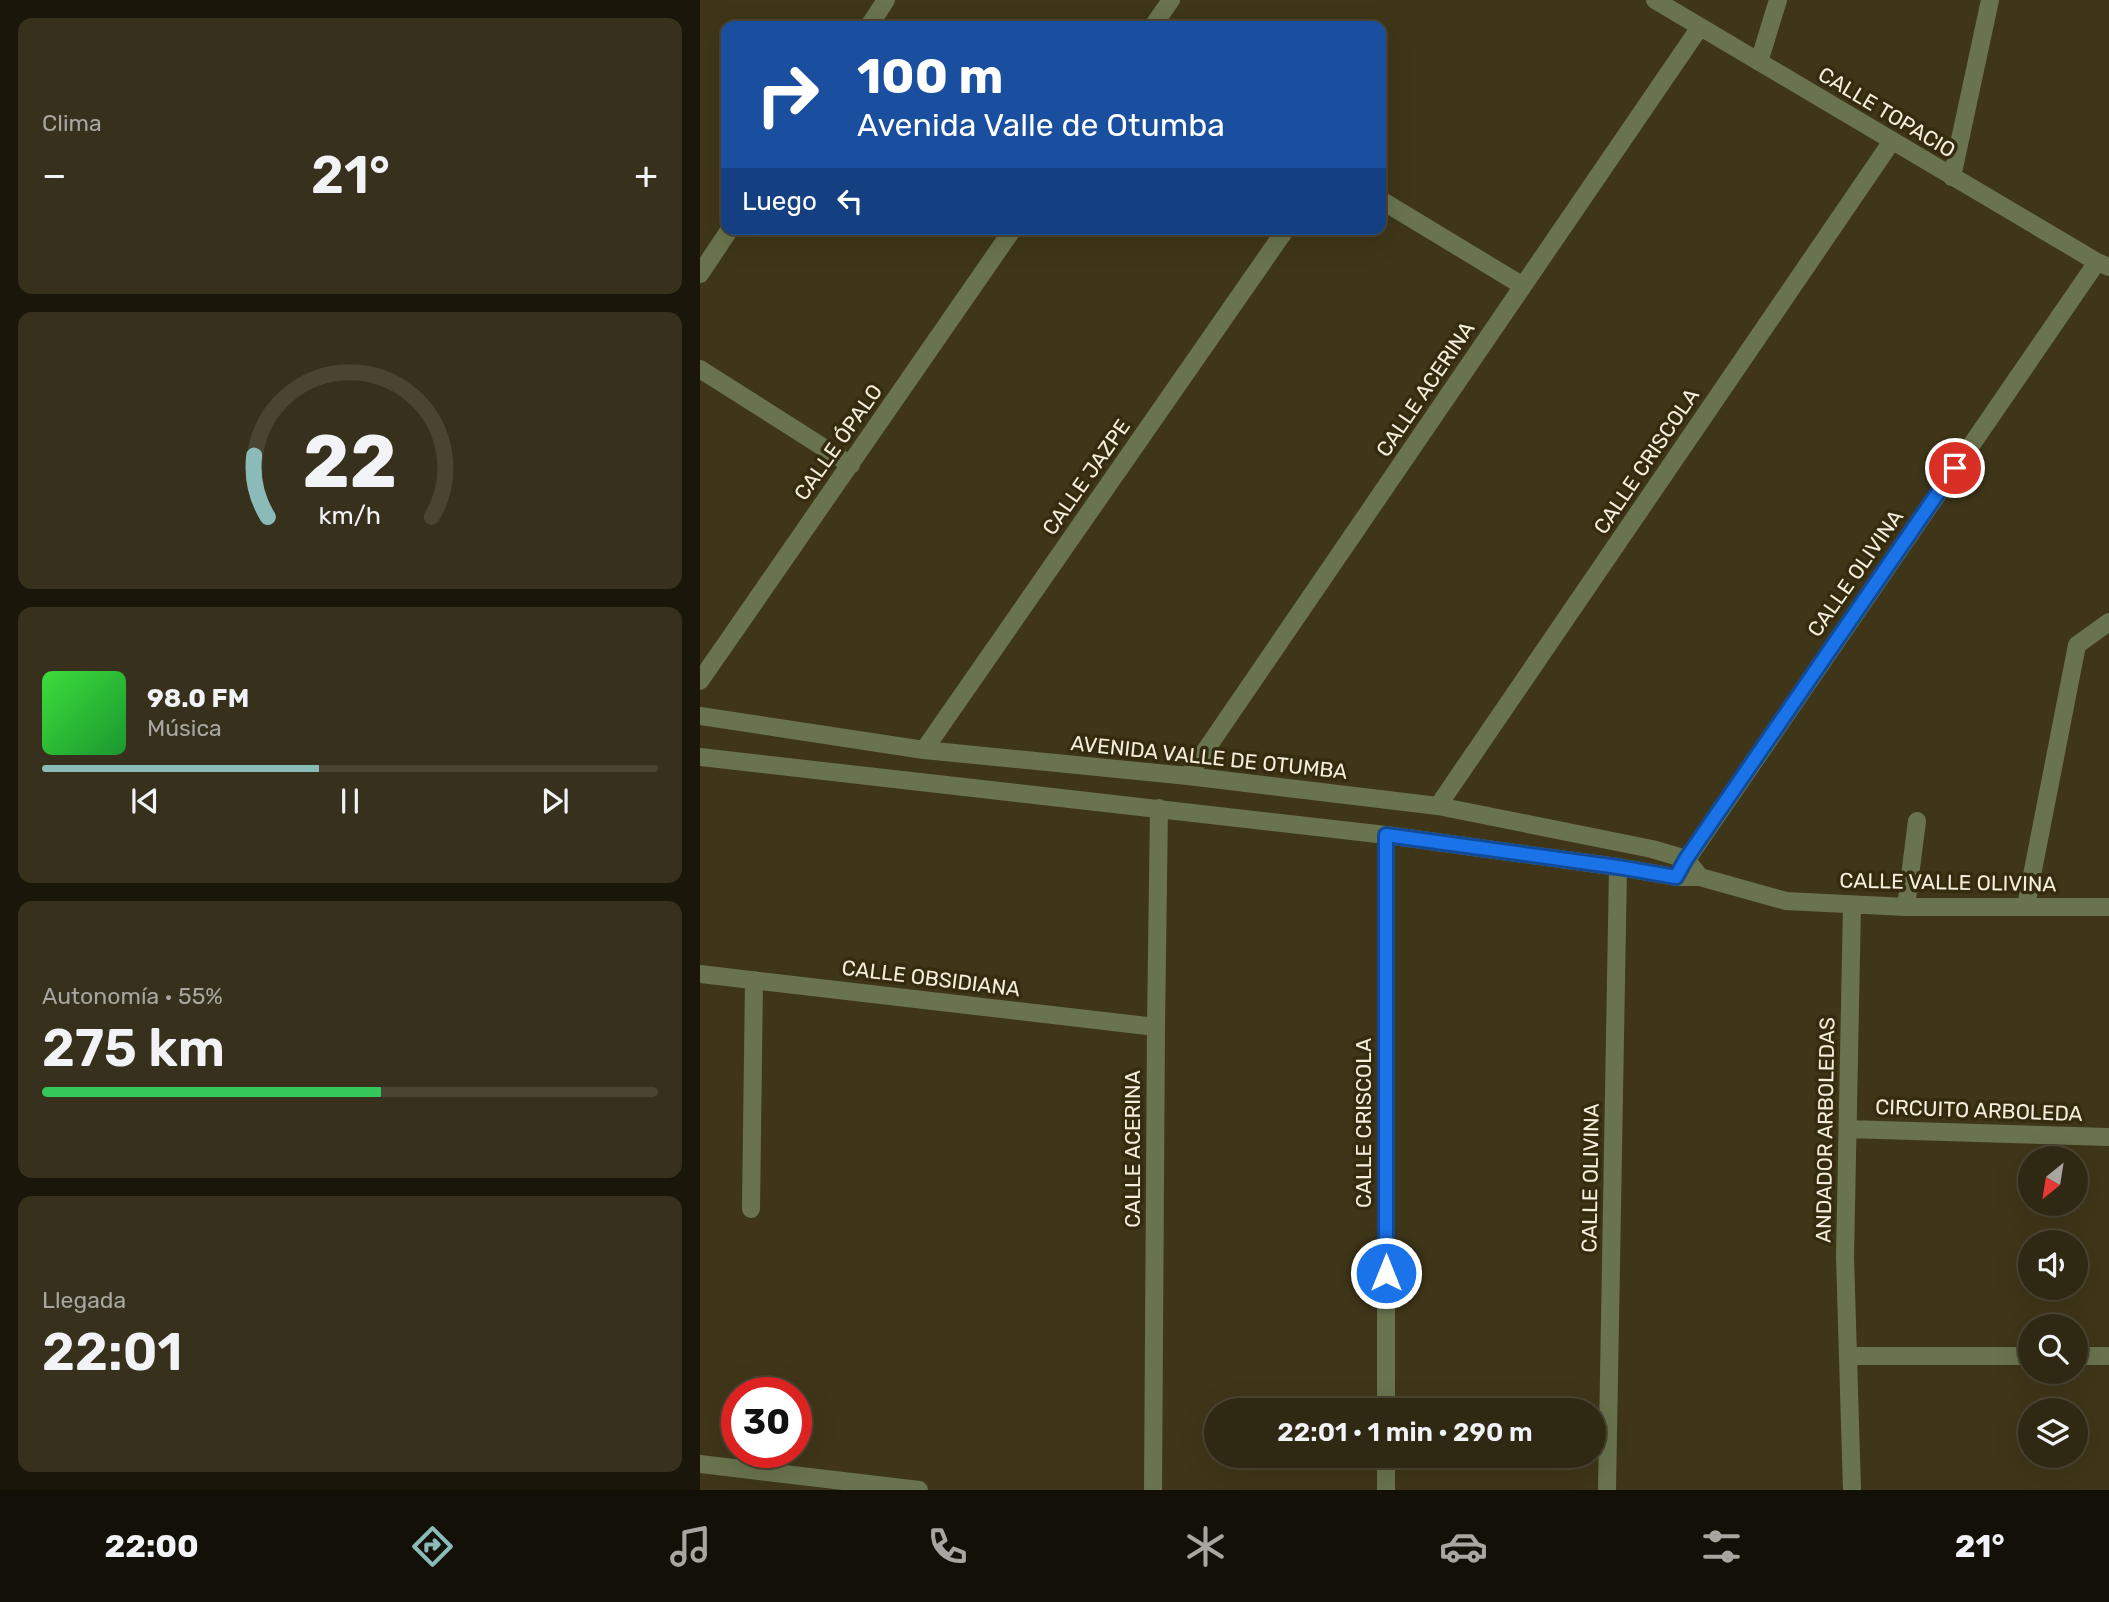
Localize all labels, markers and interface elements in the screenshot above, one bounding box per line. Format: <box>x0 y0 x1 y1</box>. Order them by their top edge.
text: 100 m <box>857 47 1003 105</box>
icon: right <box>742 49 833 140</box>
street label: CALLE TOPACIO <box>1814 61 1960 163</box>
text: Avenida Valle de Otumba <box>857 106 1225 144</box>
text: Clima <box>42 109 102 137</box>
text: 21° <box>311 144 390 206</box>
text: − <box>42 152 67 198</box>
text: + <box>634 152 658 198</box>
icon: left <box>831 182 869 220</box>
text: Luego <box>742 186 817 217</box>
street label: CALLE ACERINA <box>1371 317 1479 461</box>
street label: CALLE ÓPALO <box>789 379 887 505</box>
street label: CALLE CRISCOLA <box>1588 384 1704 538</box>
street label: CALLE JAZPE <box>1037 414 1135 540</box>
text: 22 <box>303 419 397 505</box>
pin <box>1925 438 1985 498</box>
icon: arrive <box>1936 449 1974 487</box>
text: km/h <box>319 500 381 529</box>
street label: CALLE OLIVINA <box>1802 505 1908 641</box>
text: 98.0 FM <box>147 683 249 714</box>
text: Música <box>147 714 222 742</box>
street label: AVENIDA VALLE DE OTUMBA <box>1069 730 1349 784</box>
icon: previous <box>126 782 164 820</box>
icon: pause <box>331 782 369 820</box>
icon: next <box>536 782 574 820</box>
street label: CALLE VALLE OLIVINA <box>1839 868 2057 896</box>
street label: CALLE OBSIDIANA <box>840 955 1022 1001</box>
text: Autonomía · 55% <box>42 982 223 1010</box>
text: 275 km <box>42 1017 225 1079</box>
street label: ANDADOR ARBOLEDAS <box>1811 1017 1839 1243</box>
street label: CALLE CRISCOLA <box>1351 1038 1376 1208</box>
street label: CALLE ACERINA <box>1120 1070 1145 1228</box>
street label: CIRCUITO ARBOLEDA <box>1875 1094 2083 1126</box>
street label: CALLE OLIVINA <box>1576 1103 1604 1253</box>
north arrow <box>2018 1146 2088 1216</box>
map controls <box>2018 1146 2088 1468</box>
button: sound <box>2018 1230 2088 1300</box>
position arrow <box>1349 1236 1423 1310</box>
text: Llegada <box>42 1286 126 1314</box>
button: search <box>2018 1314 2088 1384</box>
text: 22:01 <box>42 1321 182 1383</box>
speed limit sign: 30 <box>721 1377 812 1468</box>
button: layers <box>2018 1398 2088 1468</box>
text: 22:01 · 1 min · 290 m <box>1277 1417 1533 1448</box>
icon: directions <box>408 1522 457 1571</box>
icon: music <box>666 1522 715 1571</box>
icon: phone <box>923 1522 972 1571</box>
icon: climate <box>1181 1522 1230 1571</box>
icon: car <box>1439 1522 1488 1571</box>
icon: filters <box>1697 1522 1746 1571</box>
text: 22:00 <box>104 1527 199 1565</box>
text: 21° <box>1955 1527 2005 1565</box>

